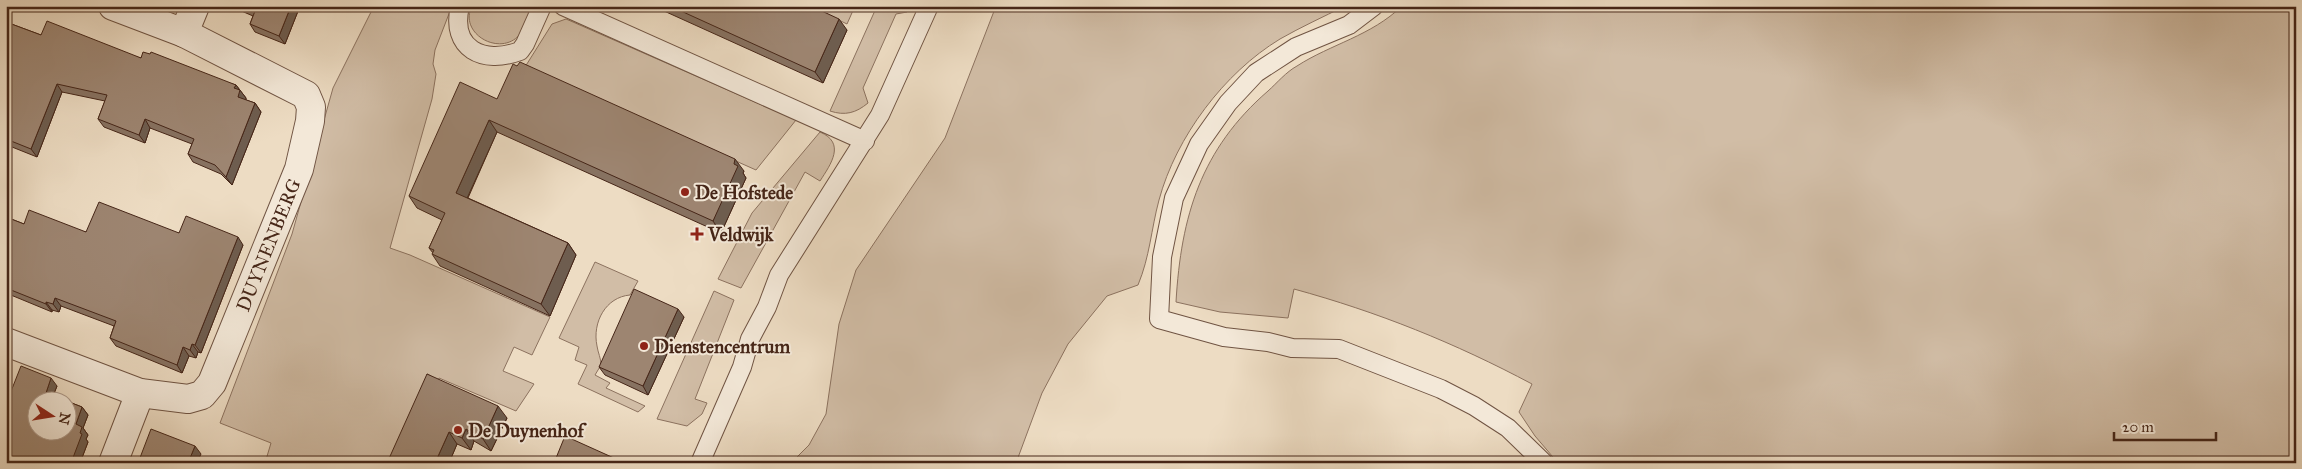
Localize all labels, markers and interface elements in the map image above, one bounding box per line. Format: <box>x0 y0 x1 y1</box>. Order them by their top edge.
street label: DUYNENBERG <box>231 175 306 315</box>
place label: De Hofstede <box>695 181 793 204</box>
marker: De Hofstede <box>679 186 691 198</box>
place label: Veldwijk <box>707 223 775 247</box>
marker: Veldwijk <box>690 227 704 241</box>
place label: Dienstencentrum <box>654 335 790 358</box>
marker: Dienstencentrum <box>638 340 650 352</box>
north arrow <box>28 392 78 442</box>
scale bar <box>2114 409 2217 441</box>
text: N <box>55 411 74 426</box>
text: 20 m <box>2122 418 2154 436</box>
place label: De Duynenhof <box>468 419 588 443</box>
marker: De Duynenhof <box>452 424 464 436</box>

